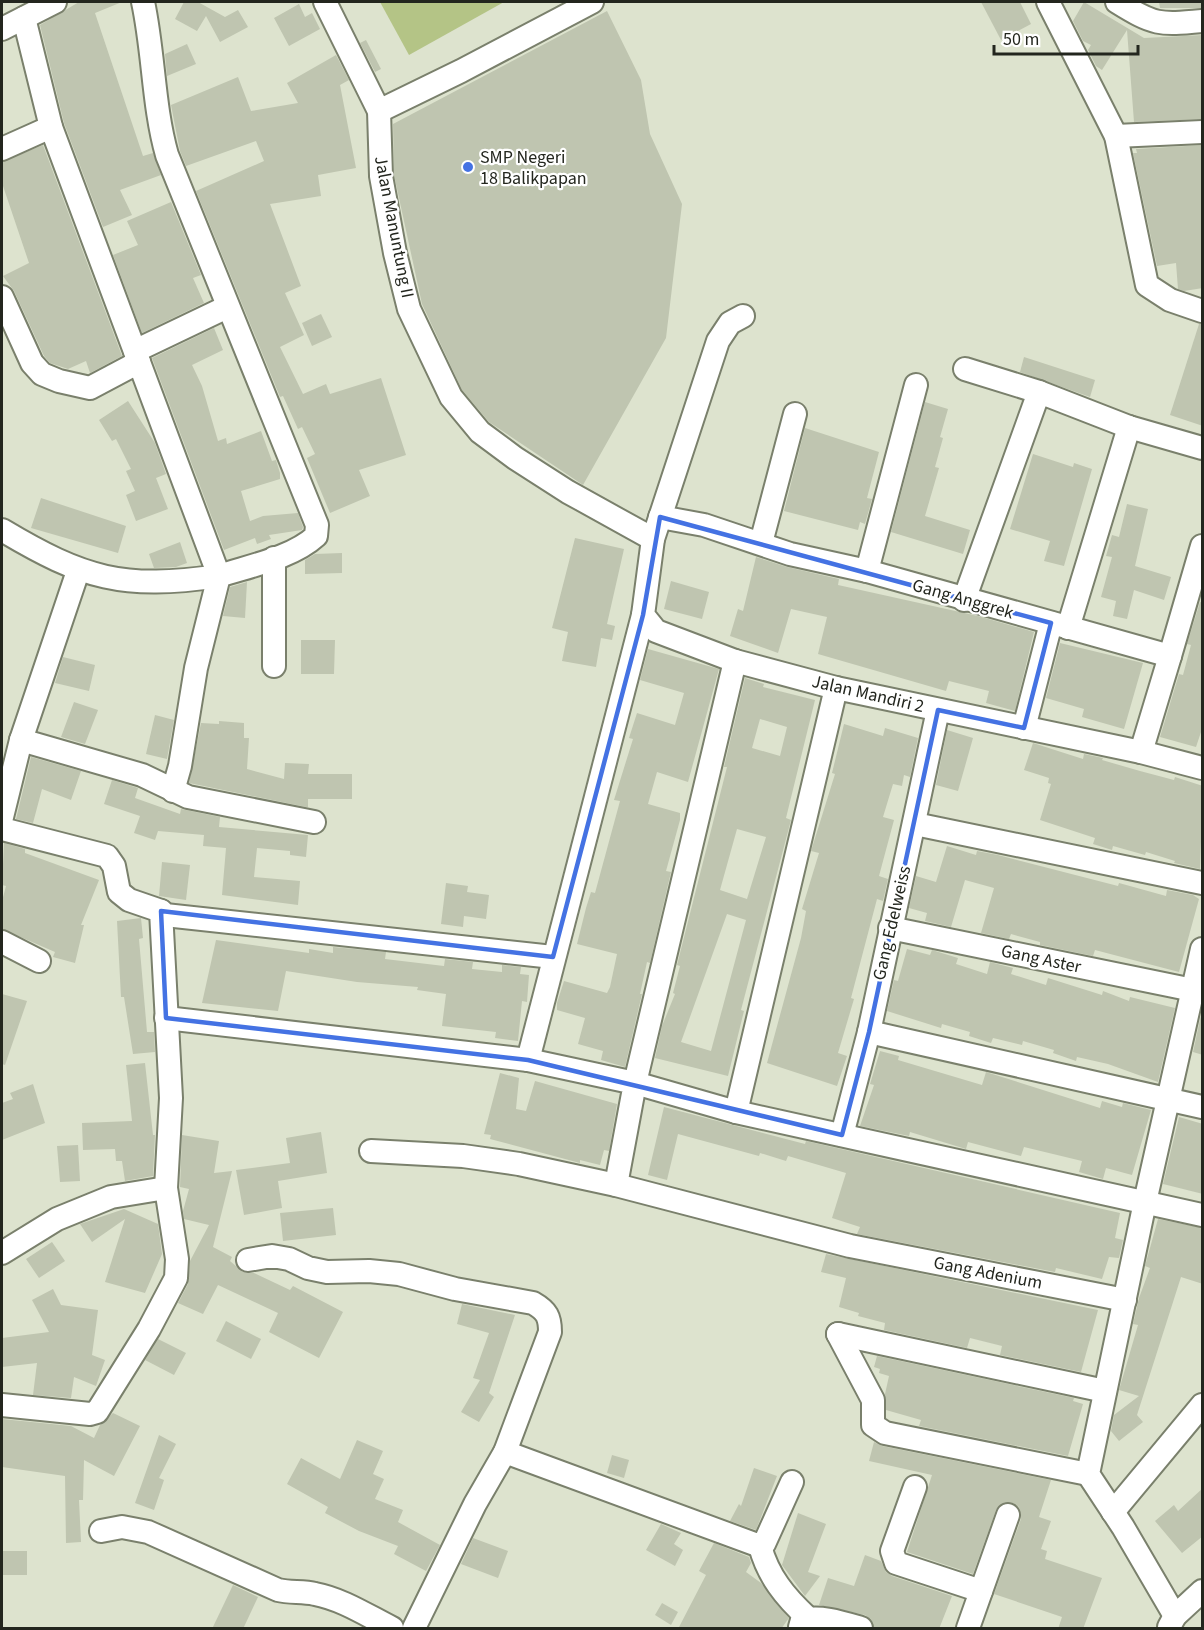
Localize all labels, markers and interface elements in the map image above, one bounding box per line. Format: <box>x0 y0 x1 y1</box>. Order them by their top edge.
scale bar <box>994 18 1138 56</box>
text: 50 m <box>1003 27 1039 52</box>
place label: SMP Negeri 18 Balikpapan <box>480 145 587 191</box>
street label: Jalan Manuntung II <box>368 154 420 300</box>
marker: SMP Negeri 18 Balikpapan <box>461 160 475 174</box>
street label: Gang Anggrek <box>909 573 1017 625</box>
street label: Jalan Mandiri 2 <box>809 669 927 719</box>
street label: Gang Edelweiss <box>867 863 917 983</box>
street label: Gang Aster <box>999 938 1084 980</box>
street label: Gang Adenium <box>931 1250 1045 1296</box>

